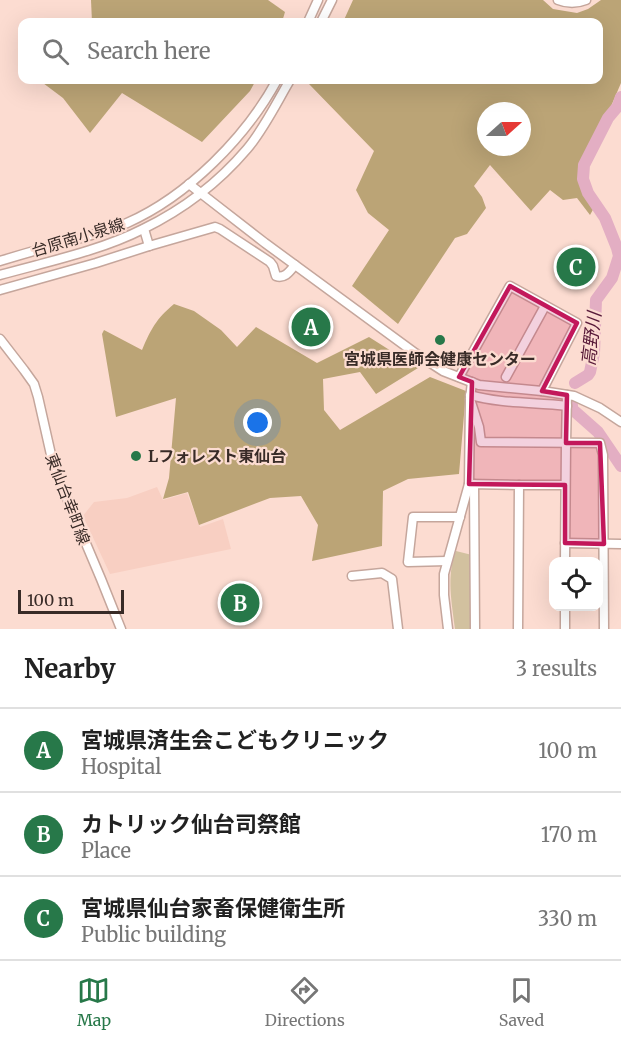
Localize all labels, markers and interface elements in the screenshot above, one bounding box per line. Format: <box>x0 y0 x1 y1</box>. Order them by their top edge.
search box <box>18 18 603 84</box>
icon: search <box>39 35 72 68</box>
text: Search here <box>87 37 210 65</box>
north arrow <box>477 102 531 156</box>
street label: 台原南小泉線 <box>29 213 127 261</box>
pin: C <box>556 244 596 290</box>
pin: A <box>292 304 330 350</box>
water label: 高野川 <box>576 309 606 367</box>
marker: 宮城県医師会健康センター <box>433 333 447 347</box>
place label: 宮城県医師会健康センター <box>344 349 536 369</box>
your location <box>243 408 272 437</box>
place label: Lフォレスト東仙台 <box>148 446 286 466</box>
marker: Lフォレスト東仙台 <box>129 449 143 463</box>
street label: 東仙台幸町線 <box>41 451 95 547</box>
map controls <box>549 557 603 611</box>
button: locate <box>549 557 603 611</box>
pin: B <box>220 580 260 626</box>
scale bar <box>18 587 124 614</box>
text: 100 m <box>27 590 74 610</box>
text: Nearby <box>24 652 116 685</box>
text: 3 results <box>516 656 597 681</box>
text: 宮城県済生会こどもクリニック <box>81 726 389 754</box>
text: A <box>36 738 51 763</box>
text: 100 m <box>538 738 597 763</box>
text: Hospital <box>81 754 161 779</box>
text: カトリック仙台司祭館 <box>81 810 301 838</box>
text: B <box>37 822 50 847</box>
text: 170 m <box>541 822 597 847</box>
text: Place <box>81 838 131 863</box>
text: 宮城県仙台家畜保健衛生所 <box>81 894 345 922</box>
text: C <box>37 906 50 931</box>
text: 330 m <box>538 906 597 931</box>
text: Public building <box>81 922 226 947</box>
tab: Map <box>77 974 111 1030</box>
tab: Directions <box>265 974 345 1030</box>
tab: Saved <box>499 974 544 1030</box>

